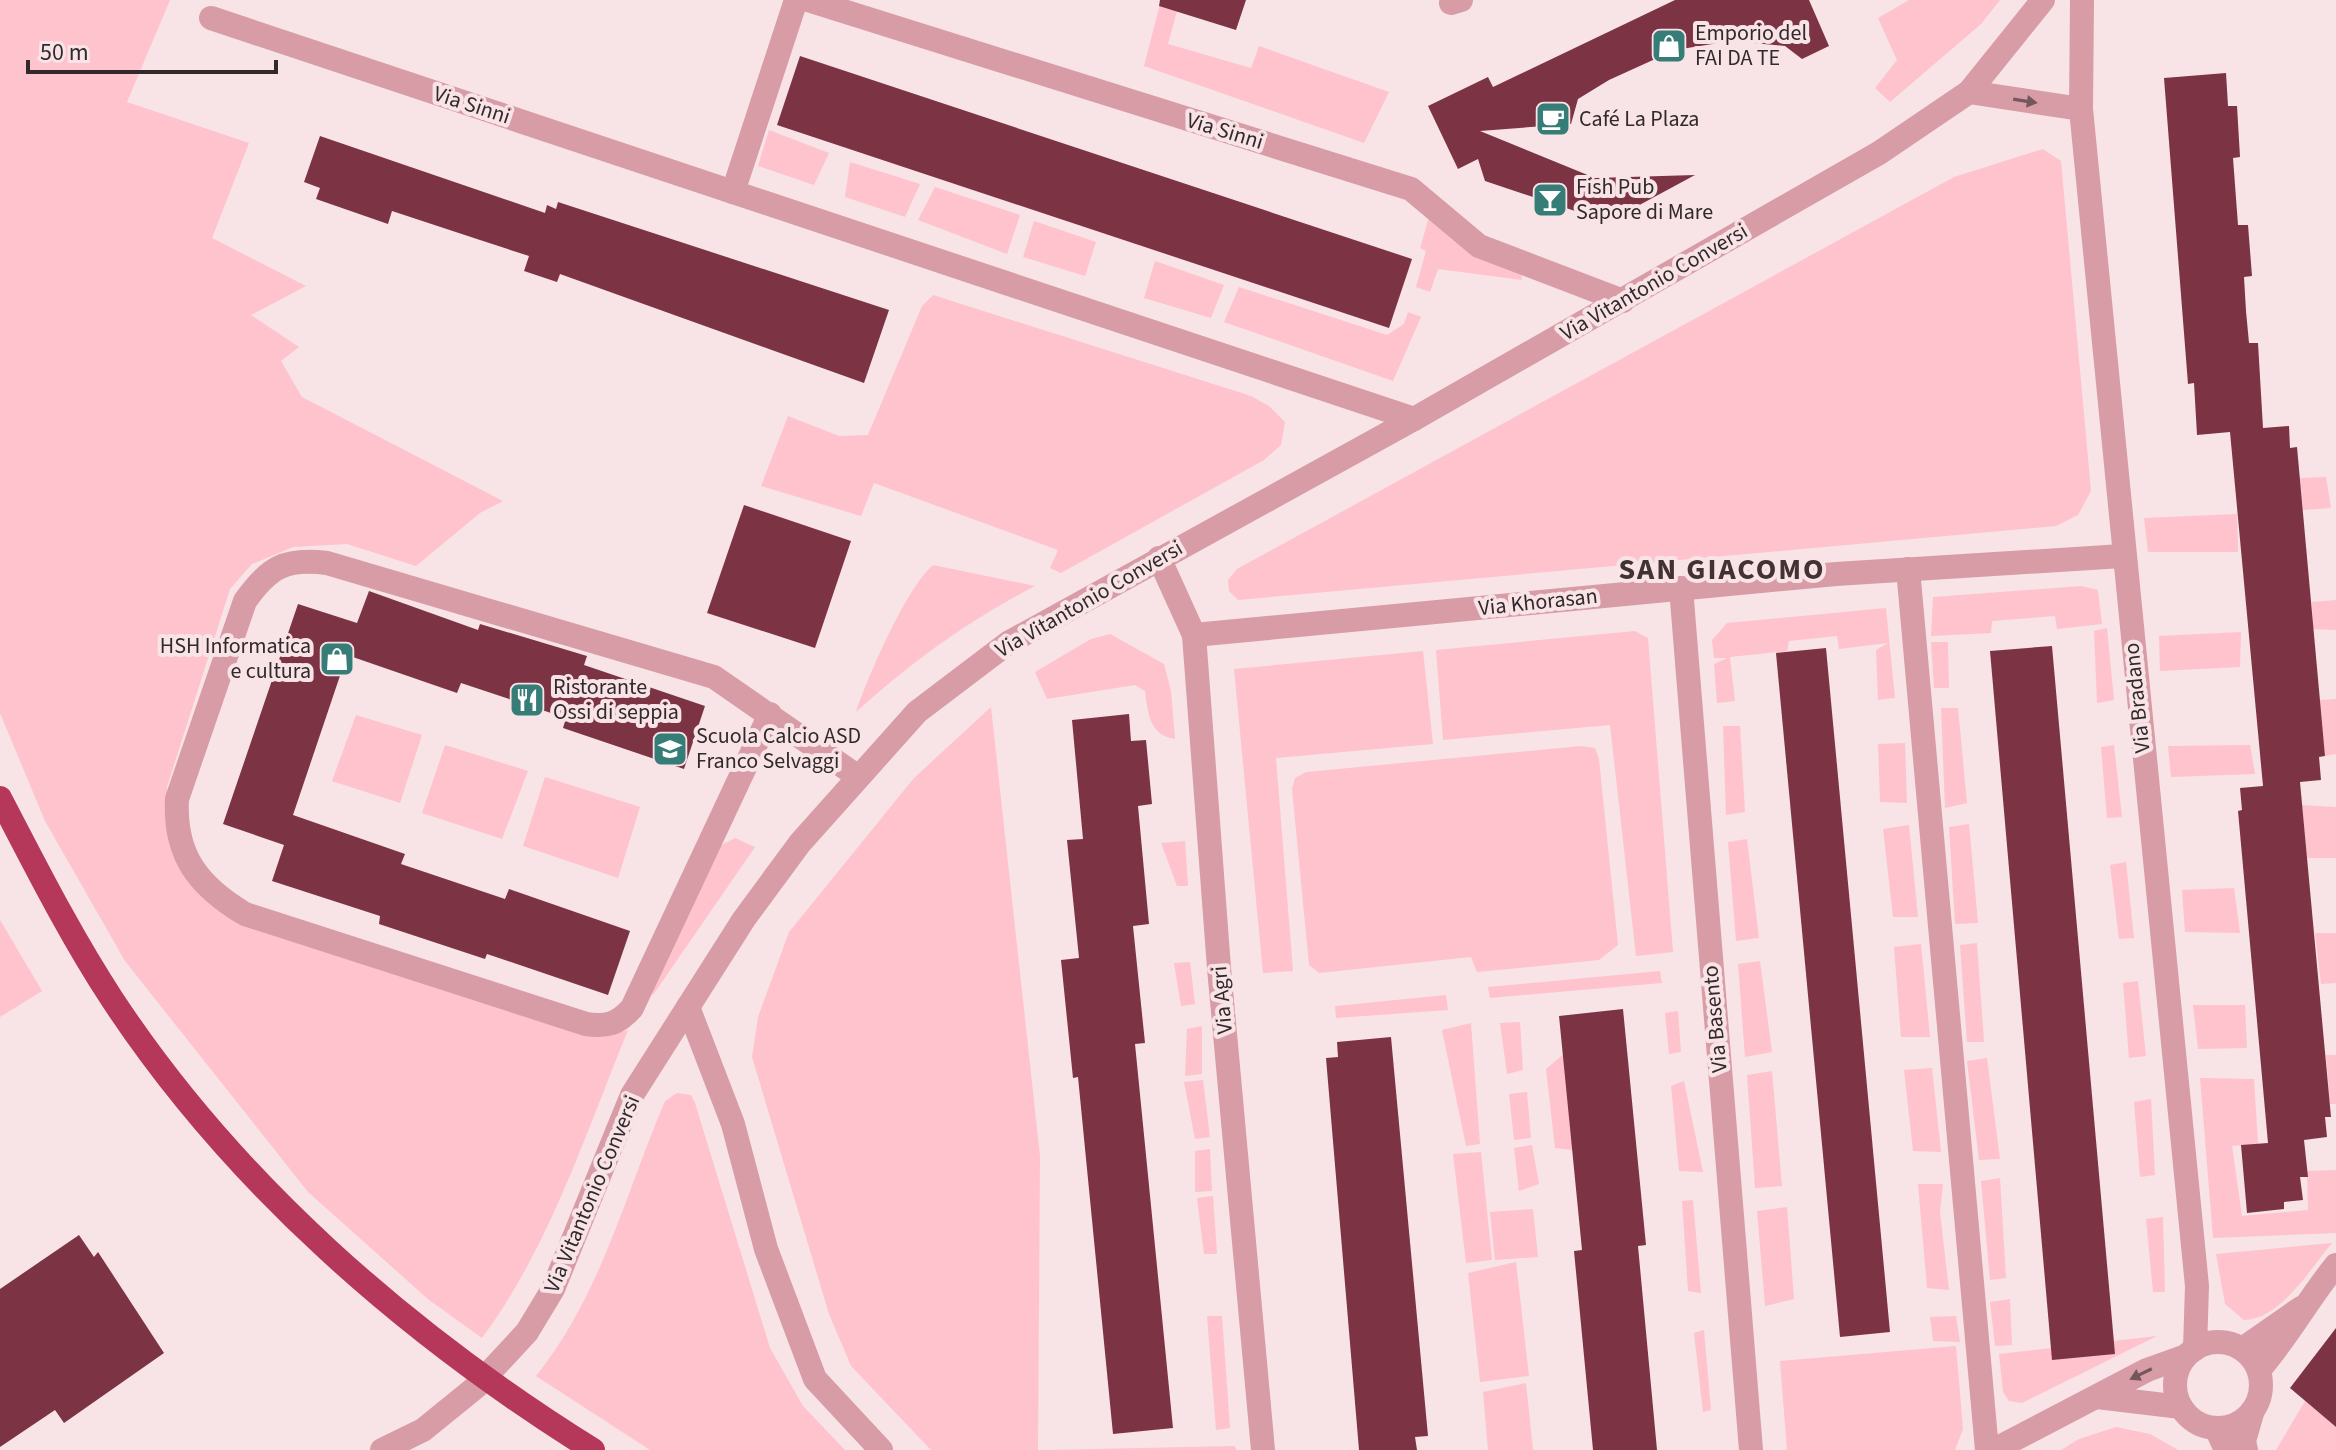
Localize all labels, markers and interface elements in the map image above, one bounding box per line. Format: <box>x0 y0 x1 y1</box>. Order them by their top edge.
place label: Emporio del FAI DA TE <box>1695 17 1807 74</box>
scale bar <box>28 24 276 74</box>
shop icon: Emporio del FAI DA TE <box>1650 27 1688 65</box>
text: 50 m <box>40 35 89 70</box>
street label: Via Sinni <box>430 78 514 132</box>
one-way arrow <box>2013 95 2038 108</box>
cafe icon: Café La Plaza <box>1534 100 1572 138</box>
place label: Café La Plaza <box>1579 103 1699 135</box>
street label: Via Sinni <box>1183 104 1267 158</box>
place label: Fish Pub Sapore di Mare <box>1576 171 1713 228</box>
bar icon: Fish Pub Sapore di Mare <box>1531 181 1569 219</box>
street label: Via Vitantonio Conversi <box>1554 215 1754 349</box>
street label: Via Vitantonio Conversi <box>989 532 1189 666</box>
district label: SAN GIACOMO <box>1618 548 1826 591</box>
street label: Via Khorasan <box>1477 580 1599 624</box>
place label: HSH Informatica e cultura <box>160 630 311 687</box>
shop icon: HSH Informatica e cultura <box>318 640 356 678</box>
street label: Via Bradano <box>2115 641 2159 755</box>
place label: Ristorante Ossi di seppia <box>553 671 679 728</box>
restaurant icon: Ristorante Ossi di seppia <box>508 681 546 719</box>
place label: Scuola Calcio ASD Franco Selvaggi <box>696 720 861 777</box>
school or university icon: Scuola Calcio ASD Franco Selvaggi <box>651 730 689 768</box>
street label: Via Basento <box>1694 964 1736 1074</box>
street label: Via Agri <box>1203 965 1241 1035</box>
street label: Via Vitantonio Conversi <box>536 1090 648 1298</box>
one-way arrow <box>2129 1367 2152 1380</box>

